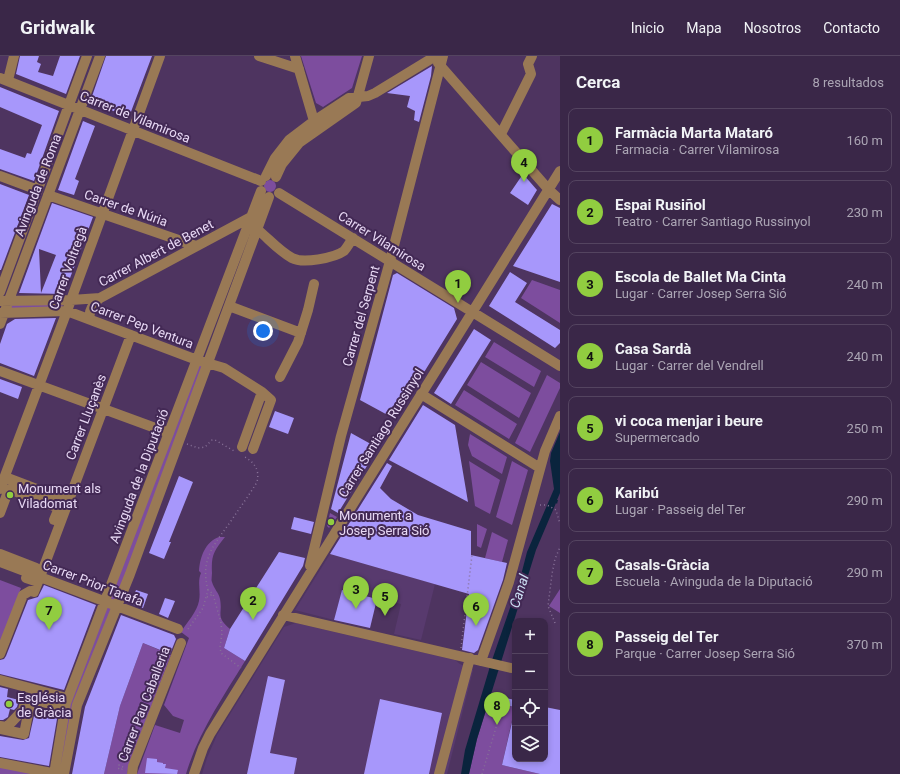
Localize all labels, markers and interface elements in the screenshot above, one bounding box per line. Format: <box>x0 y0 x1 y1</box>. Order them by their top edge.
text: Gridwalk <box>20 16 95 39</box>
text: Inicio <box>631 20 664 36</box>
text: Mapa <box>686 20 722 36</box>
text: Nosotros <box>744 20 801 36</box>
text: Contacto <box>823 20 880 36</box>
text: Cerca <box>576 72 620 92</box>
text: 8 resultados <box>812 75 884 90</box>
street label: Carrer de Vilamirosa <box>78 88 192 146</box>
text: Farmàcia Marta Mataró <box>615 124 773 142</box>
street label: Avinguda de Roma <box>12 132 64 238</box>
text: 1 <box>586 133 594 148</box>
text: 160 m <box>846 133 883 148</box>
text: Farmacia · Carrer Vilamirosa <box>615 142 779 157</box>
pin: 4 <box>511 149 537 182</box>
street label: Carrer de Núria <box>82 187 170 229</box>
text: Espai Rusiñol <box>615 196 706 214</box>
text: 2 <box>586 205 594 220</box>
text: 230 m <box>846 205 883 220</box>
street label: Carrer Vilamirosa <box>335 208 429 274</box>
text: Teatro · Carrer Santiago Russinyol <box>615 214 811 229</box>
street label: Carrer Albert de Benet <box>96 216 216 290</box>
street label: Carrer Voltregà <box>46 225 90 311</box>
street label: Carrer del Serpent <box>339 264 383 368</box>
text: Escola de Ballet Ma Cinta <box>615 268 786 286</box>
pin: 1 <box>445 270 471 303</box>
text: 3 <box>586 277 594 292</box>
text: 240 m <box>846 277 883 292</box>
text: Lugar · Carrer Josep Serra Sió <box>615 286 787 301</box>
street label: Carrer Pep Ventura <box>88 298 196 352</box>
your location <box>253 321 273 341</box>
text: Casa Sardà <box>615 340 691 358</box>
text: 4 <box>586 349 594 364</box>
text: 240 m <box>846 349 883 364</box>
text: Lugar · Carrer del Vendrell <box>615 358 764 373</box>
street label: Carrer Santiago Russinyol <box>335 366 427 500</box>
street label: Carrer Lluçanès <box>63 372 109 462</box>
street label: Avinguda de la Diputació <box>106 407 172 545</box>
text: vi coca menjar i beure <box>615 412 763 430</box>
text: 5 <box>586 421 594 436</box>
text: 250 m <box>846 421 883 436</box>
text: Supermercado <box>615 430 700 445</box>
place label: Monument als Viladomat <box>18 481 101 511</box>
text: Karibú <box>615 484 659 502</box>
marker: Monument als Viladomat <box>5 490 15 500</box>
text: 6 <box>586 493 594 508</box>
text: 290 m <box>846 493 883 508</box>
text: Lugar · Passeig del Ter <box>615 502 746 517</box>
place label: Monument a Josep Serra Sió <box>339 508 429 538</box>
marker: Monument a Josep Serra Sió <box>326 517 336 527</box>
text: Casals-Gràcia <box>615 556 709 574</box>
street label: Carrer Prior Tarafa <box>41 557 145 609</box>
text: 7 <box>586 565 594 580</box>
text: 290 m <box>846 565 883 580</box>
water label: Canal <box>506 571 532 610</box>
text: Escuela · Avinguda de la Diputació <box>615 574 813 589</box>
pin: 3 <box>343 576 369 609</box>
pin: 5 <box>372 583 398 616</box>
pin: 2 <box>240 587 266 620</box>
pin: 6 <box>463 593 489 626</box>
pin: 7 <box>36 597 62 630</box>
map controls <box>512 618 548 762</box>
button: + <box>512 618 548 654</box>
text: Passeig del Ter <box>615 628 718 646</box>
text: 8 <box>586 637 594 652</box>
text: 370 m <box>846 637 883 652</box>
street label: Carrer Pau Caballeria <box>115 644 173 764</box>
text: Parque · Carrer Josep Serra Sió <box>615 646 795 661</box>
button: − <box>512 654 548 690</box>
place label: Església de Gràcia <box>17 690 72 720</box>
button: locate <box>512 690 548 726</box>
pin: 8 <box>484 692 510 725</box>
marker: Església de Gràcia <box>4 699 14 709</box>
button: layers <box>512 726 548 762</box>

